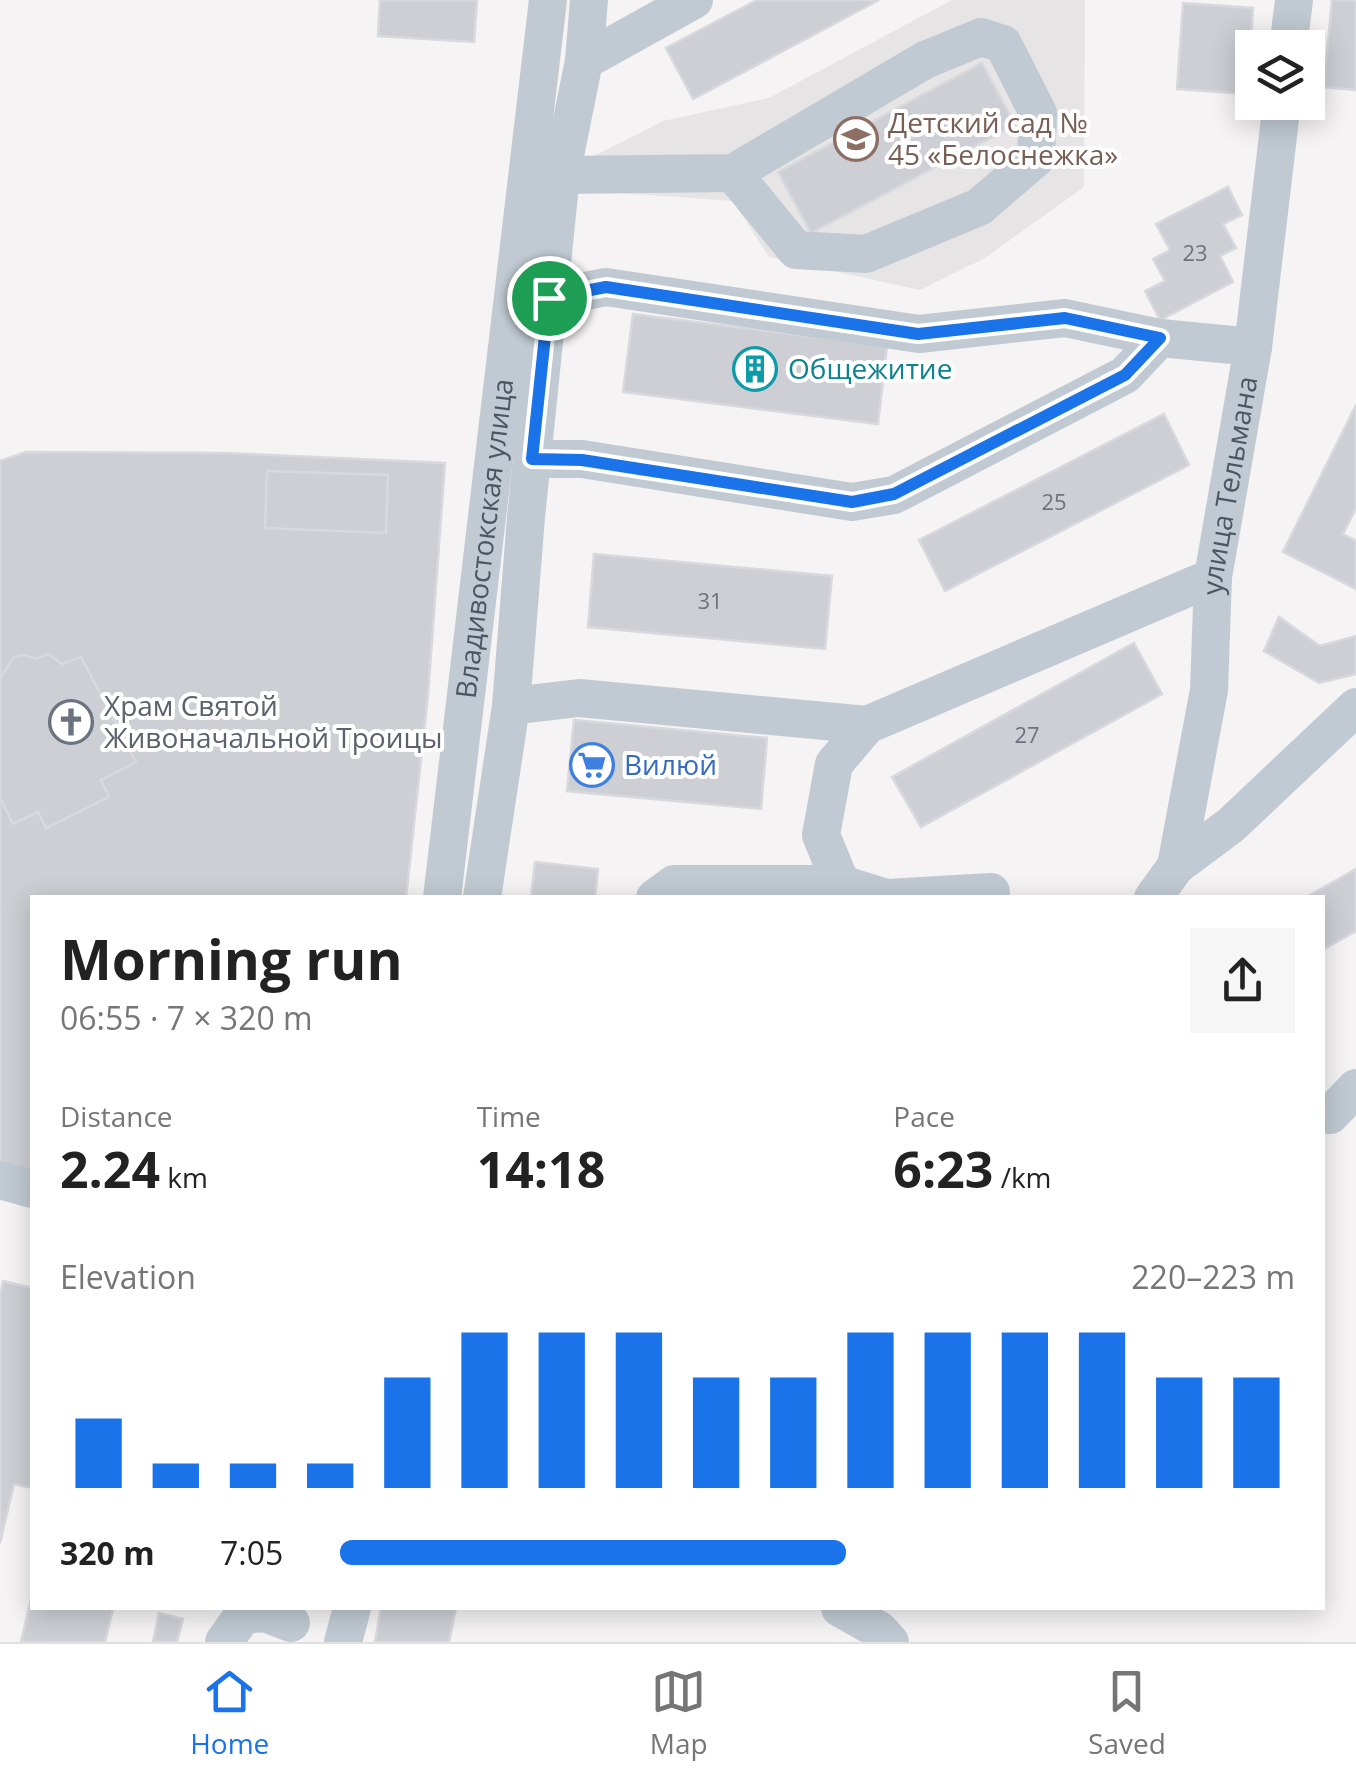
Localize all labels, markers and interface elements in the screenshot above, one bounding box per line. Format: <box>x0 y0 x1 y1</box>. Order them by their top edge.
map controls <box>1235 30 1325 120</box>
button: layers <box>1235 30 1325 120</box>
place label: Детский сад № 45 «Белоснежка» <box>888 103 1118 173</box>
school or university icon: Детский сад № 45 «Белоснежка» <box>833 116 879 162</box>
house number: 23 <box>1182 237 1208 267</box>
pin <box>507 256 592 341</box>
icon: arrive <box>522 271 577 326</box>
building icon: Общежитие <box>732 346 778 392</box>
place label: Общежитие <box>788 349 952 387</box>
street label: улица Тельмана <box>1192 373 1266 595</box>
street label: Владивостокская улица <box>446 376 521 700</box>
house number: 25 <box>1041 486 1067 516</box>
house number: 31 <box>697 585 723 615</box>
place label: Храм Святой Живоначальной Троицы <box>104 686 443 756</box>
church icon: Храм Святой Живоначальной Троицы <box>48 699 94 745</box>
house number: 27 <box>1014 719 1040 749</box>
supermarket icon: Вилюй <box>569 742 615 788</box>
place label: Вилюй <box>624 745 717 783</box>
text: Morning run <box>60 921 403 996</box>
button: share <box>1190 928 1295 1033</box>
text: 06:55 · 7 × 320 m <box>60 996 313 1039</box>
text: Distance <box>60 1097 173 1135</box>
text: Time <box>477 1097 541 1135</box>
text: Pace <box>893 1097 955 1135</box>
text: 2.24 <box>60 1135 160 1203</box>
text: 14:18 <box>477 1135 605 1203</box>
text: 6:23 <box>893 1135 993 1203</box>
text: km <box>160 1158 208 1196</box>
text: /km <box>993 1158 1052 1196</box>
text: Elevation <box>60 1255 196 1298</box>
text: 220–223 m <box>1131 1255 1295 1298</box>
text: 320 m <box>60 1531 155 1574</box>
text: 7:05 <box>220 1531 283 1574</box>
tab: Home <box>190 1664 269 1762</box>
tab: Map <box>650 1664 708 1762</box>
tab: Saved <box>1088 1664 1166 1762</box>

